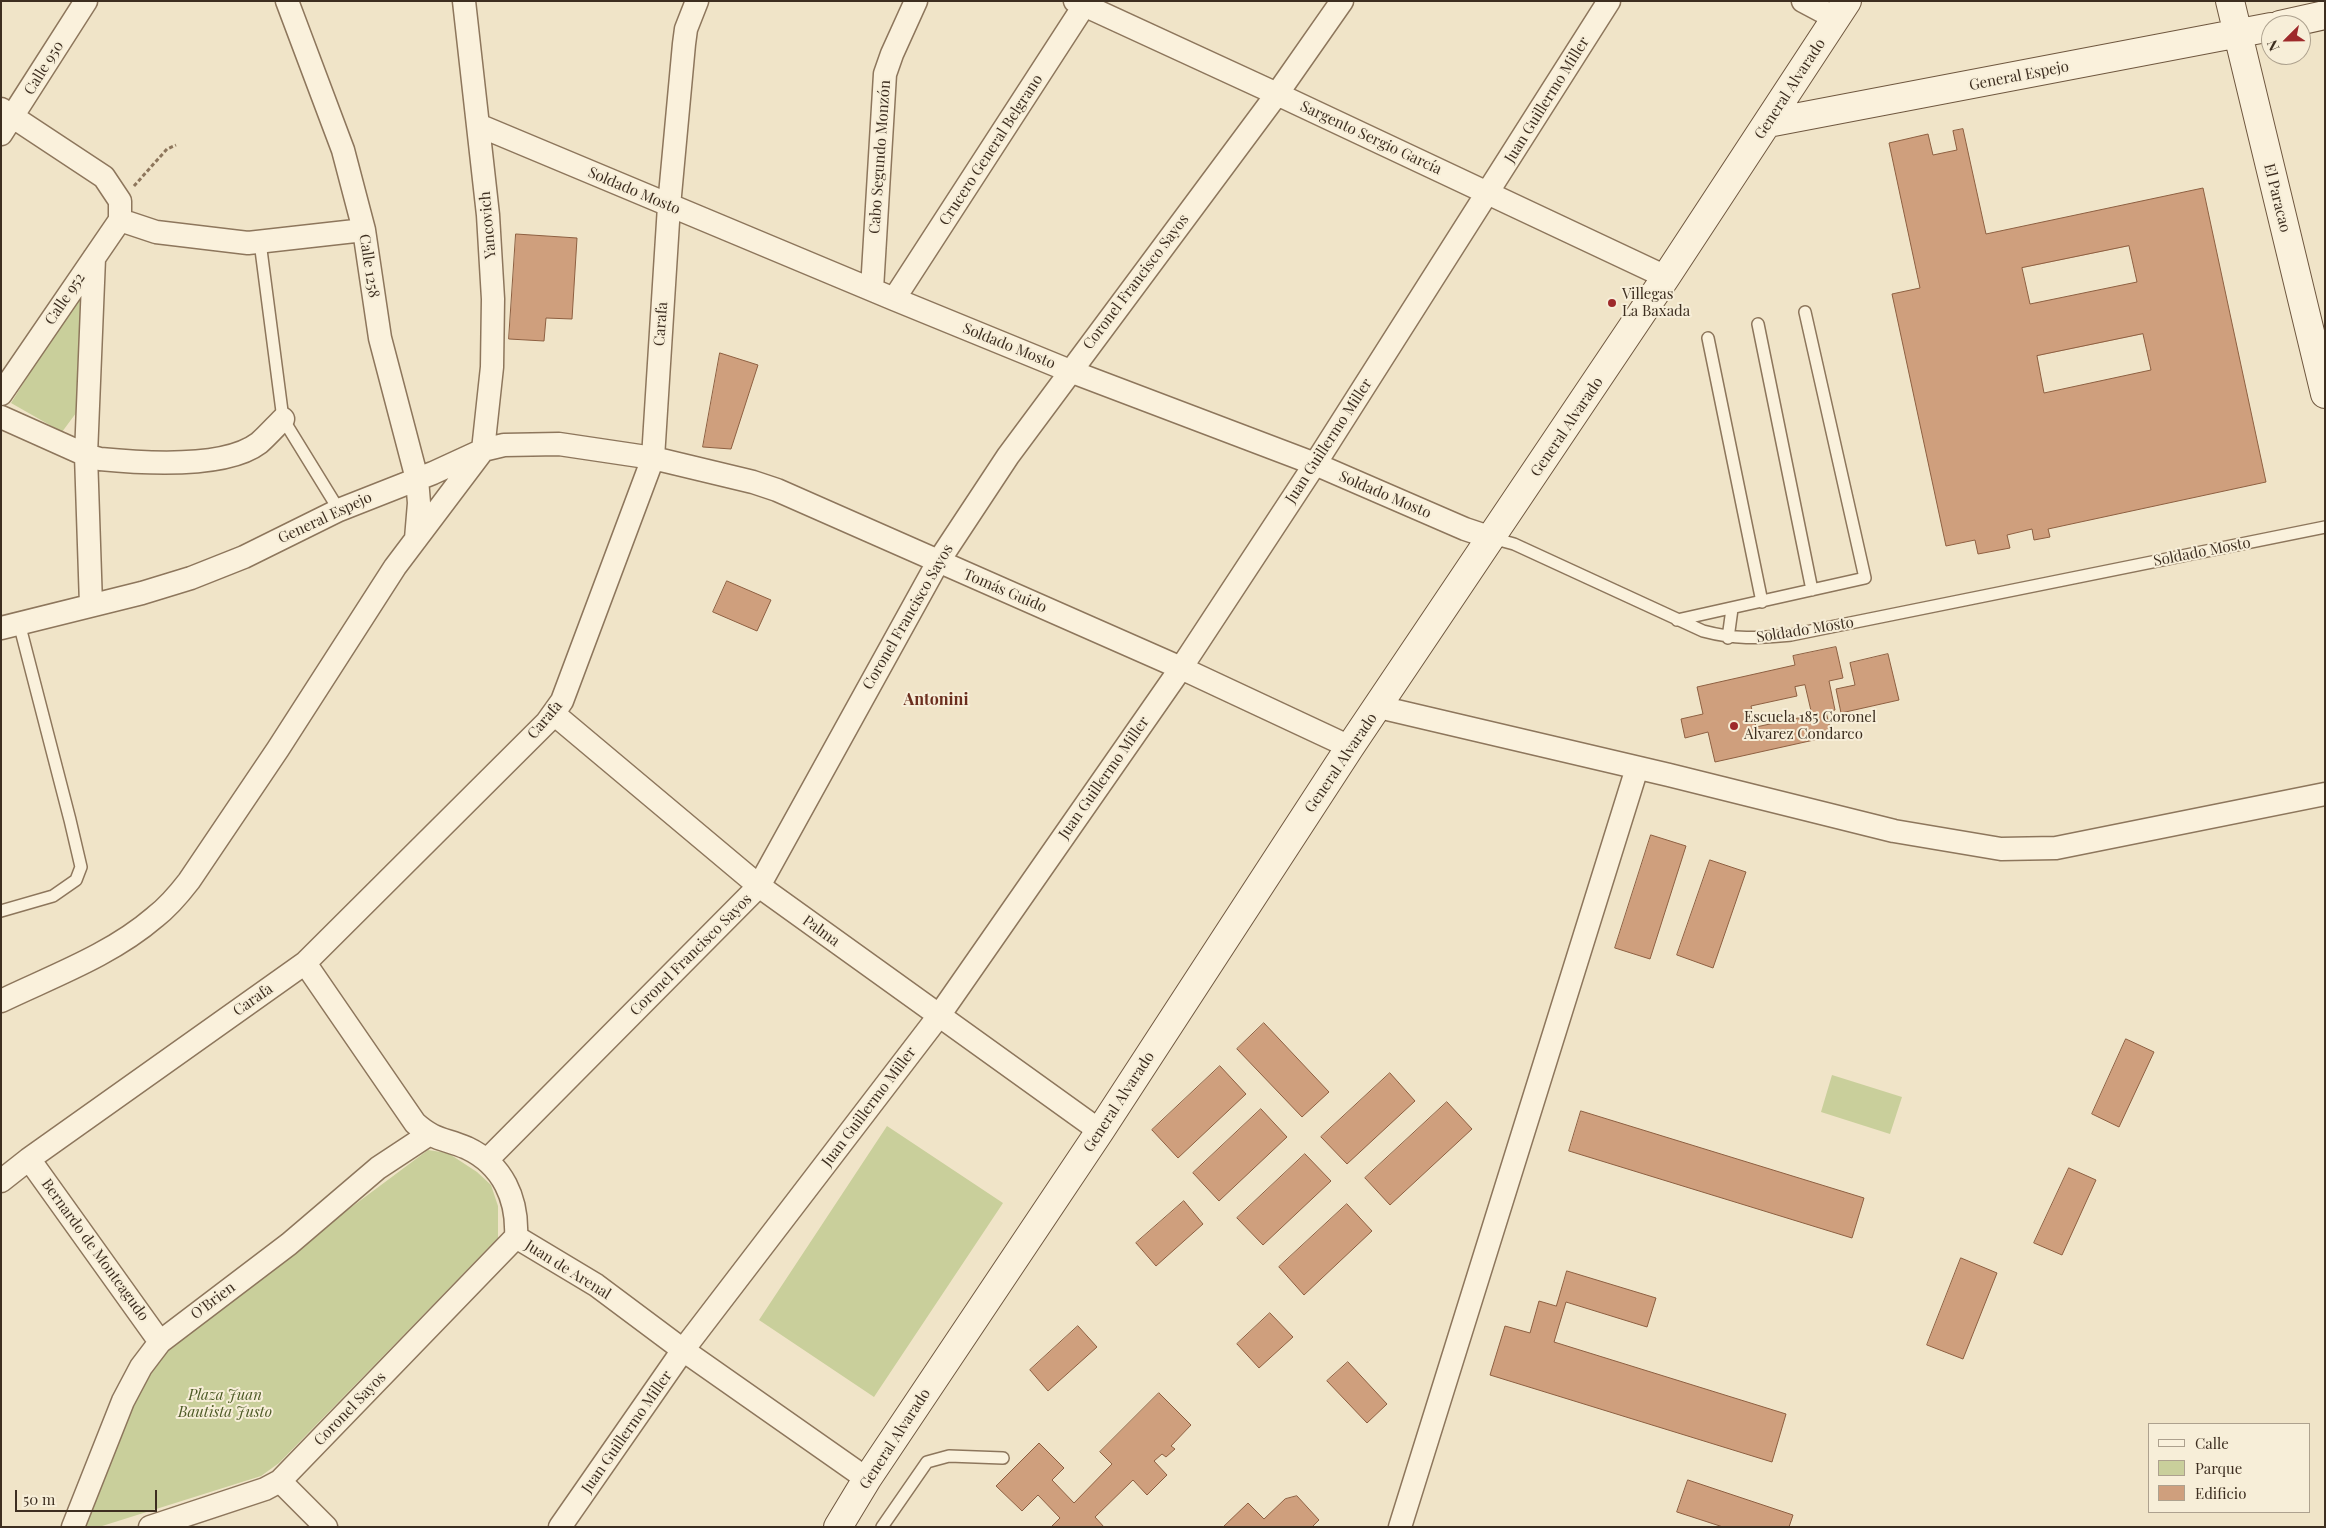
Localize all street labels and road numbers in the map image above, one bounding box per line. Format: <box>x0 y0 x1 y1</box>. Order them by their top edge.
street label: Juan Guillermo Miller <box>1501 34 1593 166</box>
street label: General Alvarado <box>1751 35 1829 143</box>
street label: Calle 950 <box>20 38 68 98</box>
street label: General Espejo <box>1968 58 2070 94</box>
street label: Crucero General Belgrano <box>935 71 1047 229</box>
street label: Cabo Segundo Monzón <box>866 79 894 235</box>
street label: Sargento Sergio García <box>1297 97 1445 179</box>
street label: El Paracao <box>2260 162 2294 234</box>
street label: Soldado Mosto <box>585 163 683 219</box>
street label: Yancovich <box>476 191 500 259</box>
street label: Coronel Francisco Sayos <box>1079 211 1193 353</box>
street label: Calle 1258 <box>355 233 383 299</box>
street label: Calle 952 <box>41 270 89 328</box>
street label: Carafa <box>650 301 672 347</box>
street label: Soldado Mosto <box>960 319 1058 373</box>
street label: General Alvarado <box>1527 374 1607 480</box>
street label: Juan Guillermo Miller <box>1282 375 1376 507</box>
street label: Soldado Mosto <box>1336 467 1434 523</box>
street label: General Espejo <box>275 488 375 548</box>
street label: Soldado Mosto <box>2152 534 2252 570</box>
street label: Coronel Francisco Sayos <box>859 541 957 693</box>
street label: Tomás Guido <box>961 565 1049 617</box>
street label: Soldado Mosto <box>1755 613 1855 647</box>
street label: Carafa <box>524 697 566 743</box>
street label: General Alvarado <box>1301 710 1381 816</box>
street label: Juan Guillermo Miller <box>1055 713 1153 843</box>
street label: Coronel Francisco Sayos <box>626 890 756 1020</box>
street label: Palma <box>799 912 843 950</box>
street label: Carafa <box>230 980 276 1020</box>
street label: Juan Guillermo Miller <box>818 1044 920 1170</box>
street label: General Alvarado <box>1080 1048 1158 1156</box>
street label: Bernardo de Monteagudo <box>37 1176 153 1324</box>
street label: Juan de Arenal <box>522 1236 614 1304</box>
street label: O'Brien <box>187 1279 239 1323</box>
street label: Juan Guillermo Miller <box>578 1367 676 1497</box>
street label: Coronel Sayos <box>310 1368 390 1450</box>
street label: General Alvarado <box>856 1385 934 1493</box>

